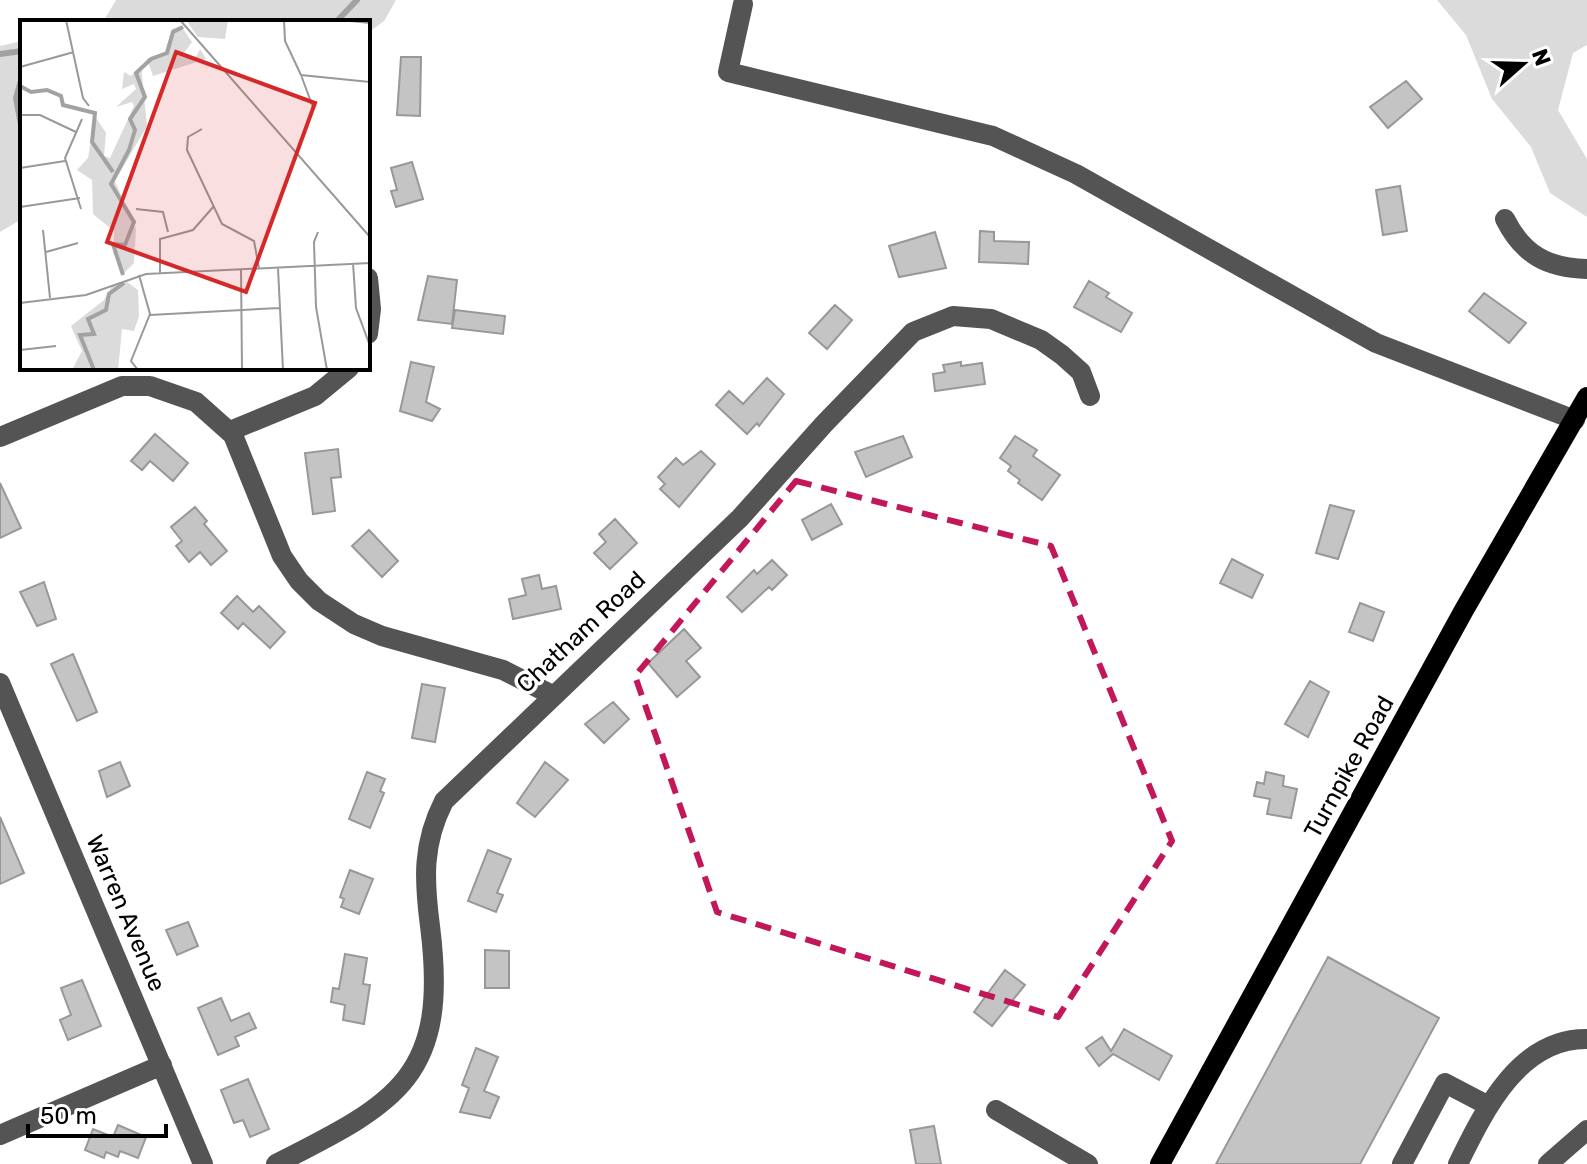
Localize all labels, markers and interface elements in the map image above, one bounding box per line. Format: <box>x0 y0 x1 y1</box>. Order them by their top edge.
inset map <box>20 20 370 370</box>
north arrow <box>1483 24 1563 104</box>
text: N <box>1526 45 1557 69</box>
street label: Chatham Road <box>511 565 651 699</box>
street label: Turnpike Road <box>1298 691 1400 843</box>
street label: Warren Avenue <box>80 831 172 995</box>
scale bar <box>28 1088 166 1138</box>
text: 50 m <box>40 1102 97 1130</box>

